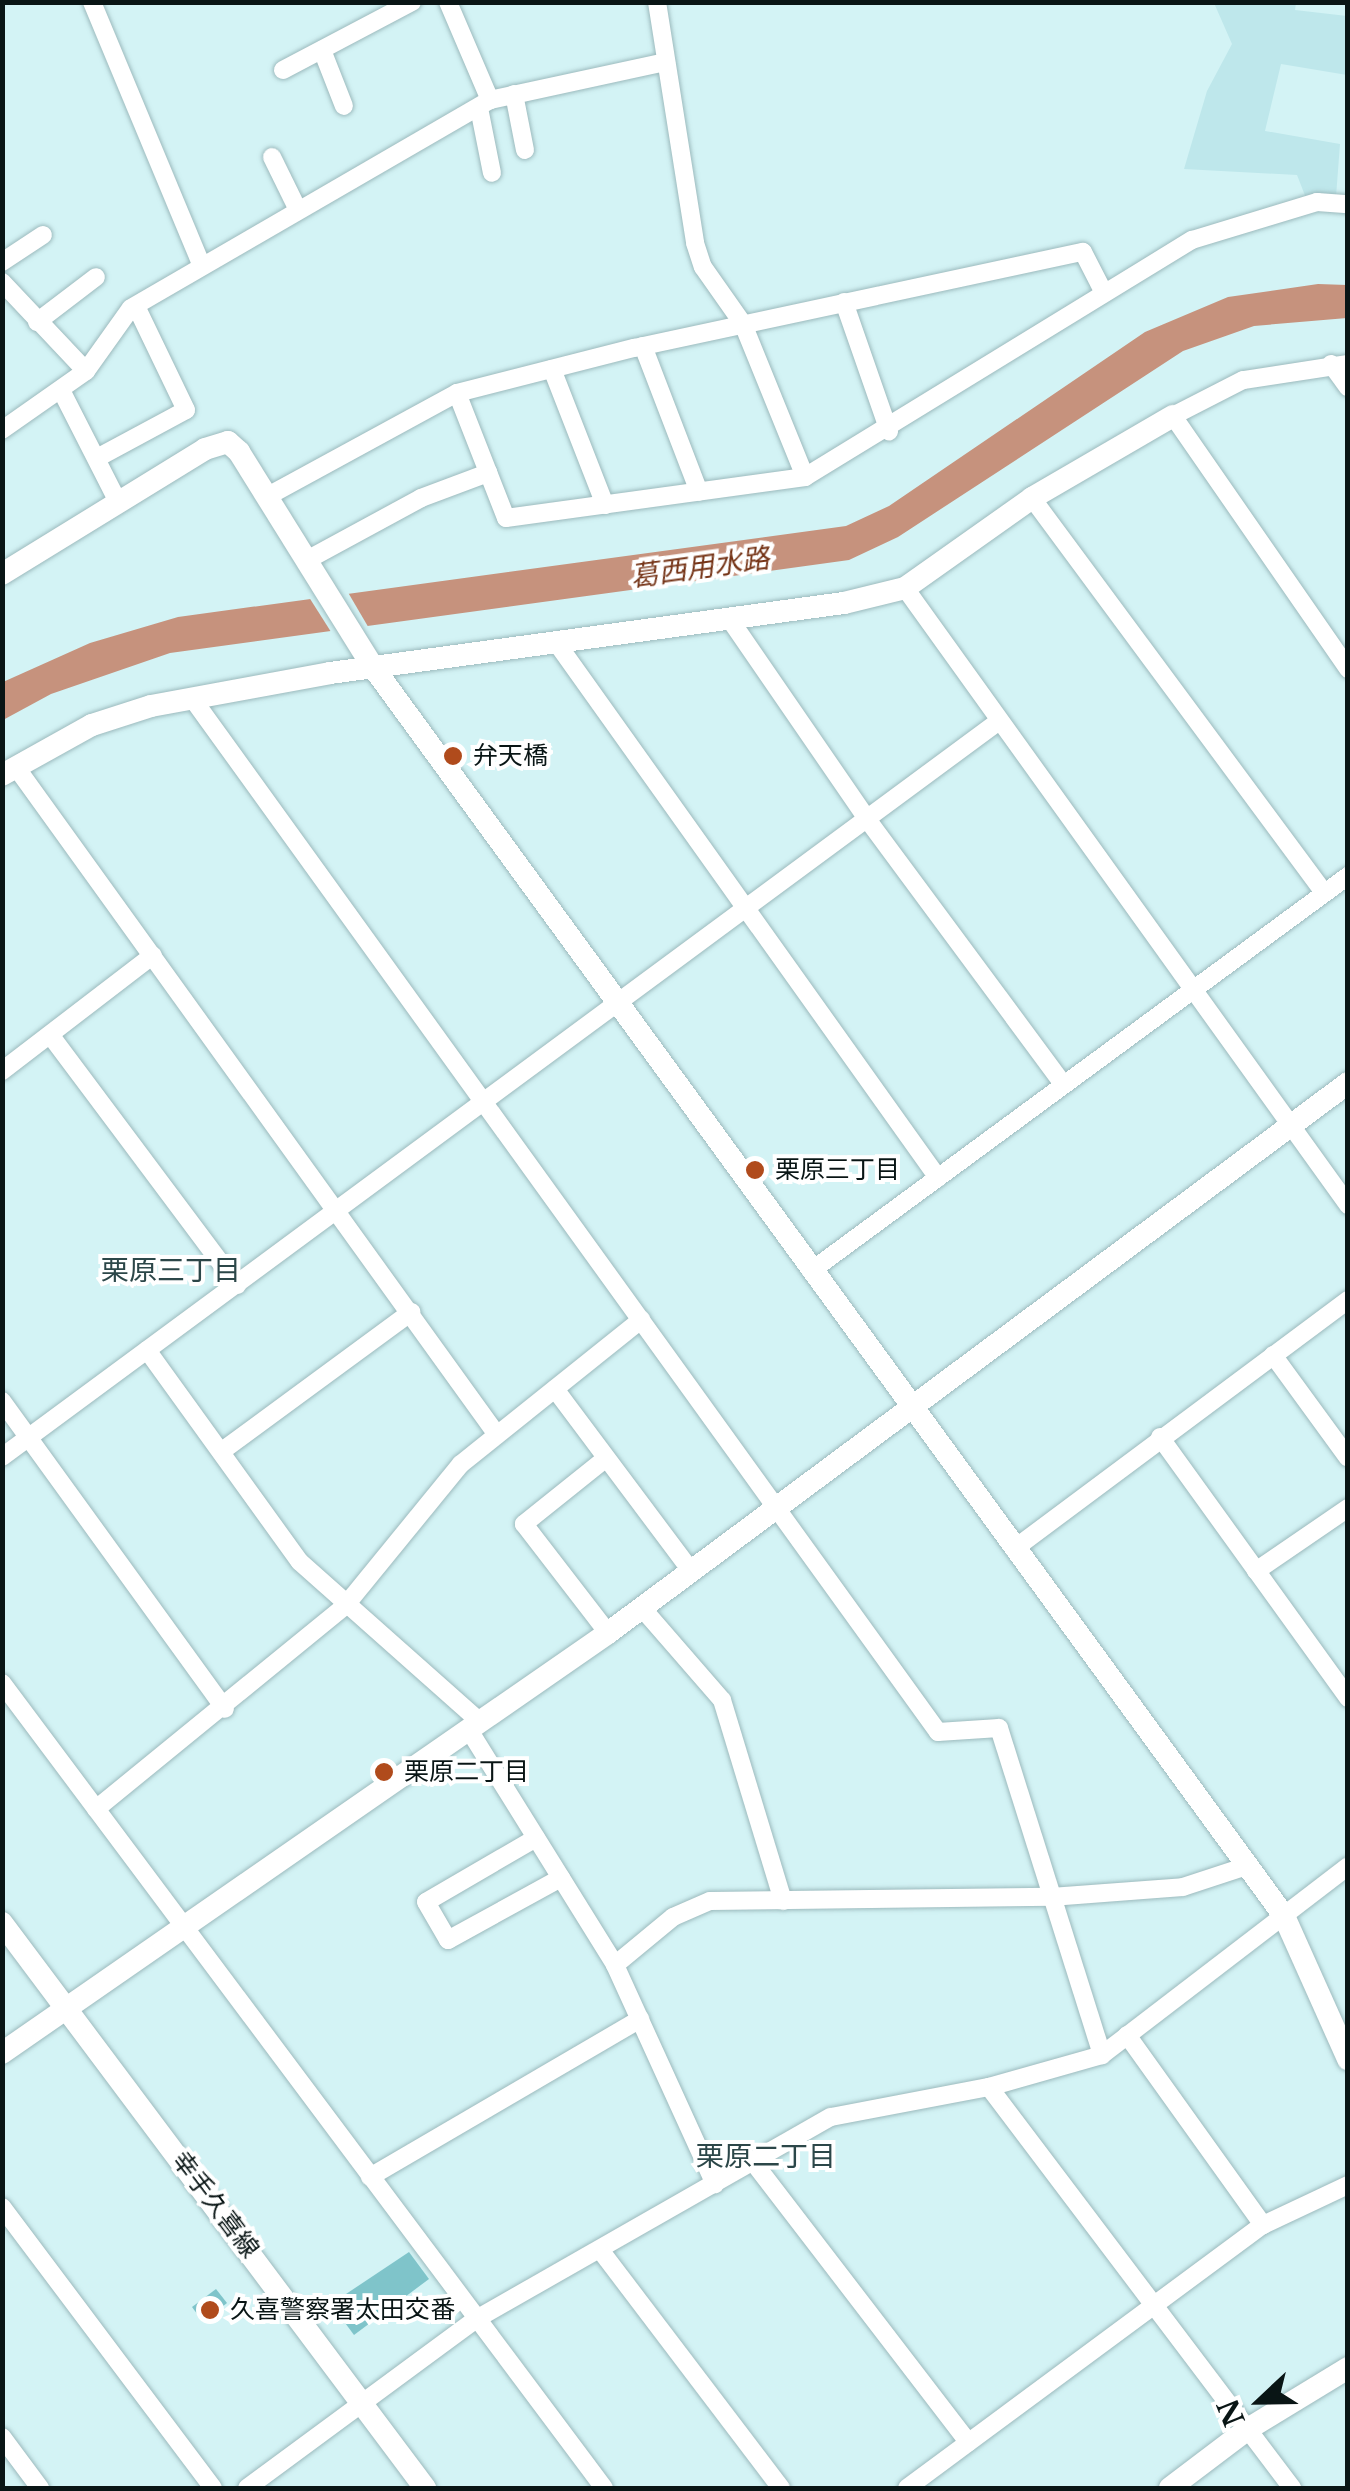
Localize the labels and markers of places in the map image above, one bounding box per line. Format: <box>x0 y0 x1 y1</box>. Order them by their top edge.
place label: 弁天橋 <box>473 741 548 771</box>
marker: 弁天橋 <box>442 745 464 767</box>
place label: 栗原三丁目 <box>775 1155 900 1185</box>
marker: 栗原三丁目 <box>744 1159 766 1181</box>
place label: 栗原二丁目 <box>404 1757 529 1787</box>
marker: 栗原二丁目 <box>373 1761 395 1783</box>
place label: 久喜警察署太田交番 <box>230 2295 455 2325</box>
marker: 久喜警察署太田交番 <box>199 2299 221 2321</box>

